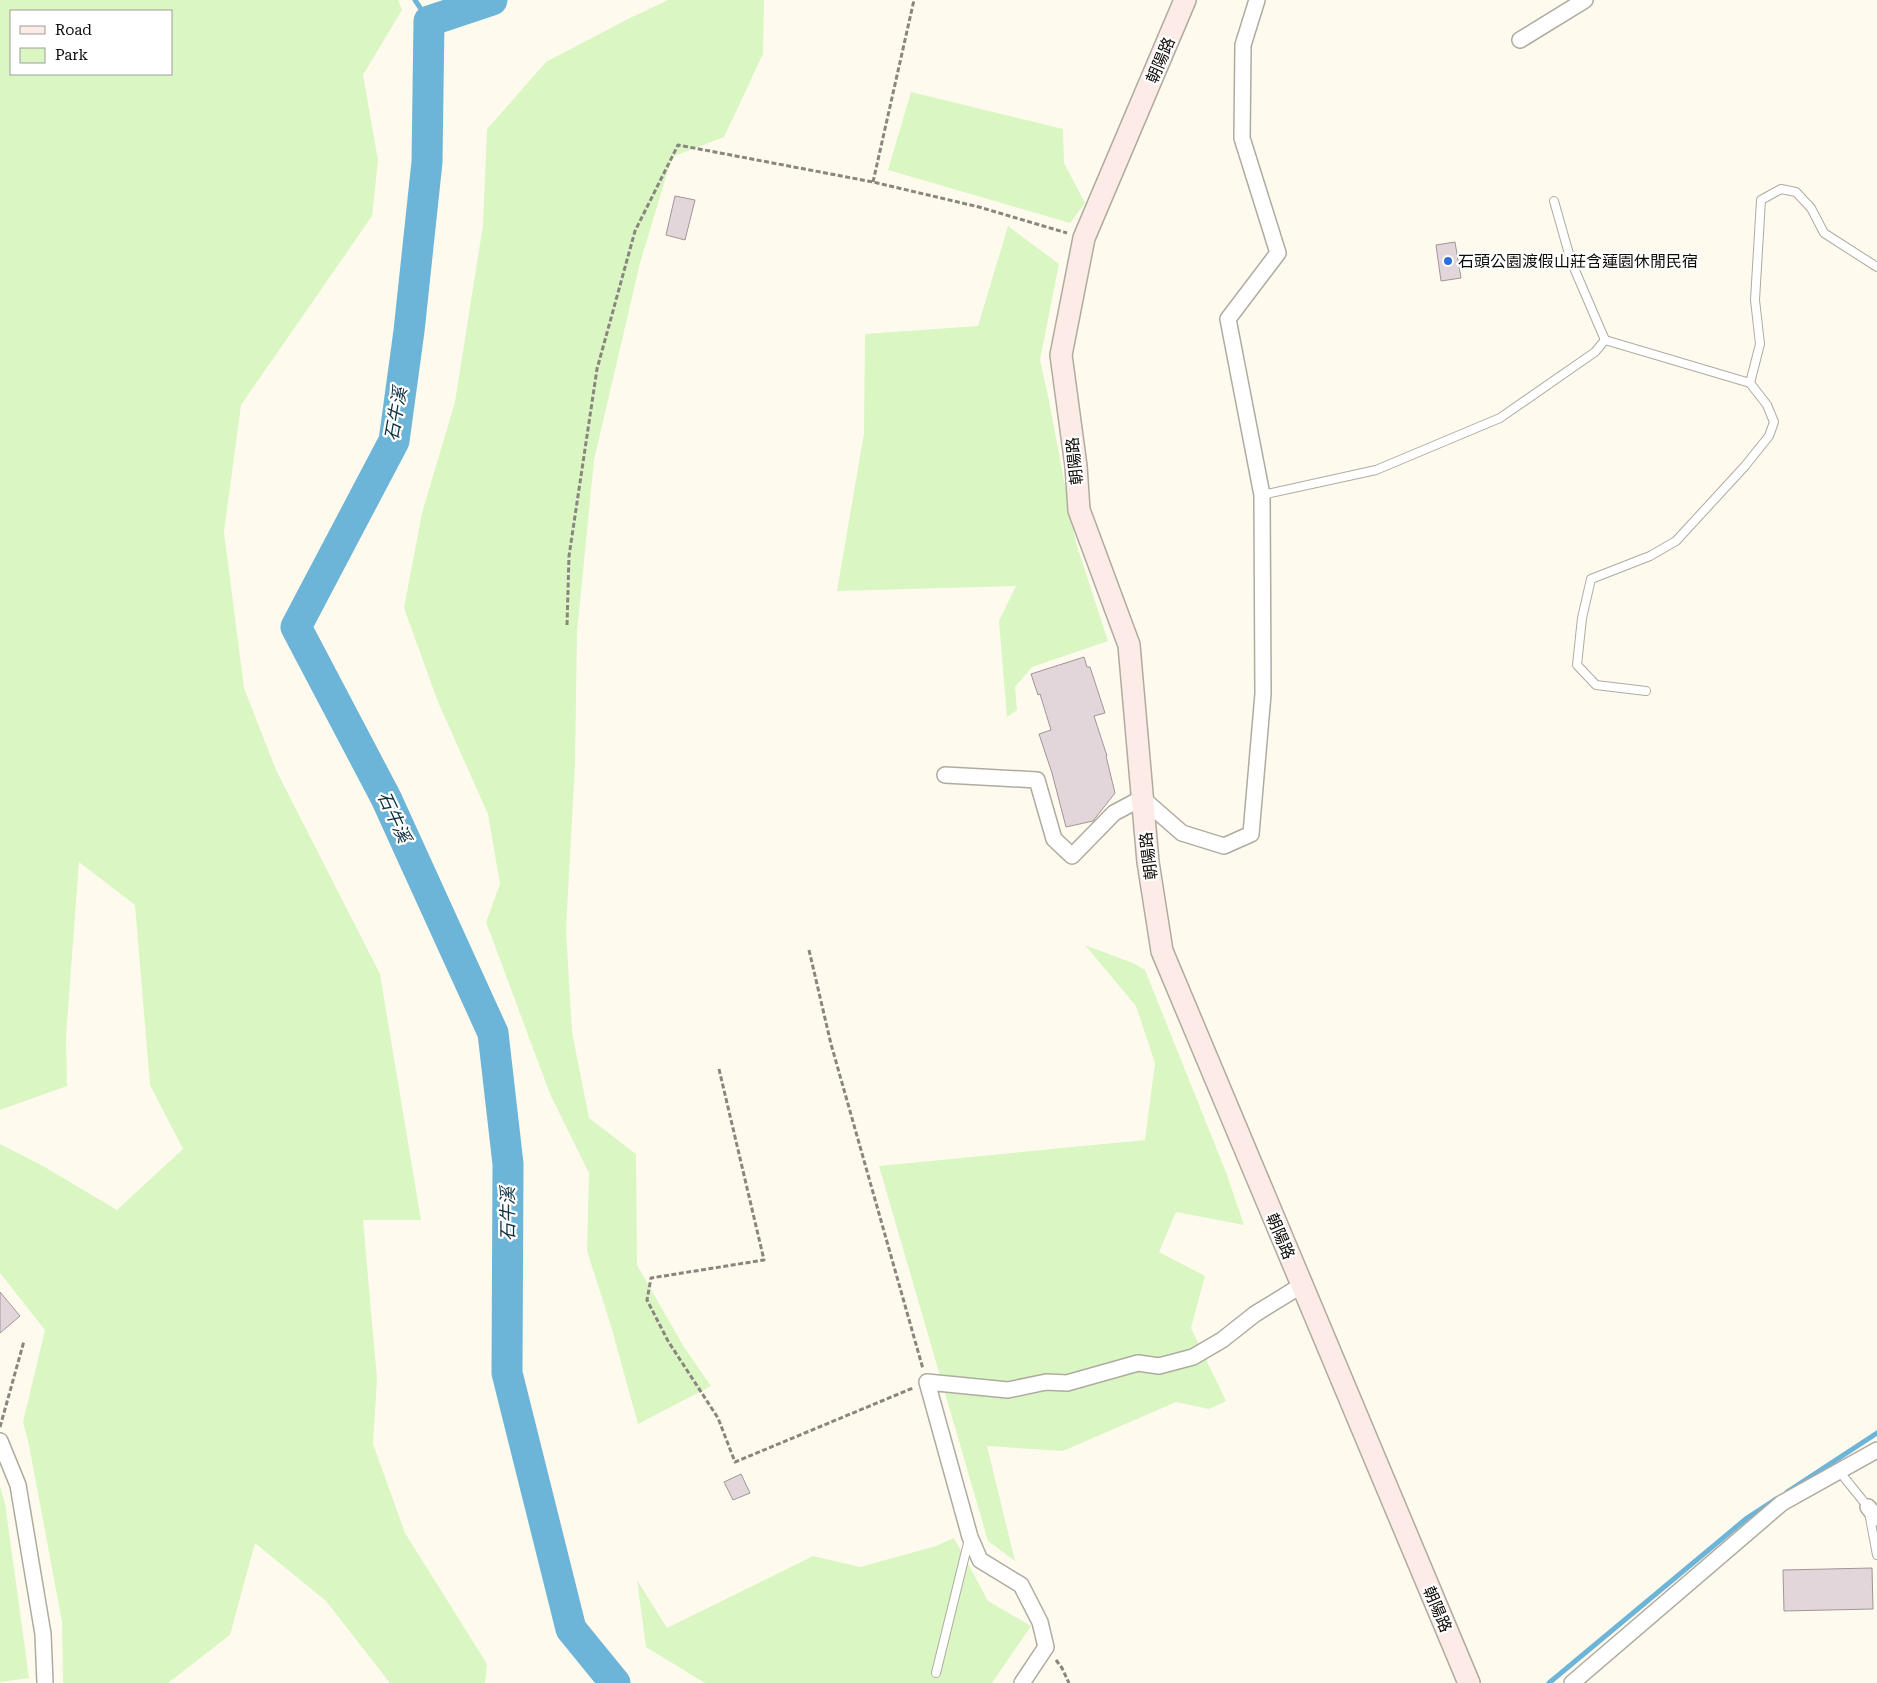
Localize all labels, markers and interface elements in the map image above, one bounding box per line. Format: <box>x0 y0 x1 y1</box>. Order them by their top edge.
legend <box>10 10 172 75</box>
text: Road <box>55 21 92 39</box>
street label: 朝陽路 <box>1142 34 1179 86</box>
text: Park <box>55 46 89 64</box>
place label: 石頭公園渡假山莊含蓮園休閒民宿 <box>1458 252 1698 271</box>
marker: 石頭公園渡假山莊含蓮園休閒民宿 <box>1442 255 1454 267</box>
water label: 石牛溪 <box>380 383 411 442</box>
street label: 朝陽路 <box>1063 436 1086 486</box>
water label: 石牛溪 <box>374 788 417 848</box>
street label: 朝陽路 <box>1136 831 1161 881</box>
water label: 石牛溪 <box>497 1184 518 1241</box>
street label: 朝陽路 <box>1262 1210 1299 1262</box>
street label: 朝陽路 <box>1419 1583 1456 1635</box>

